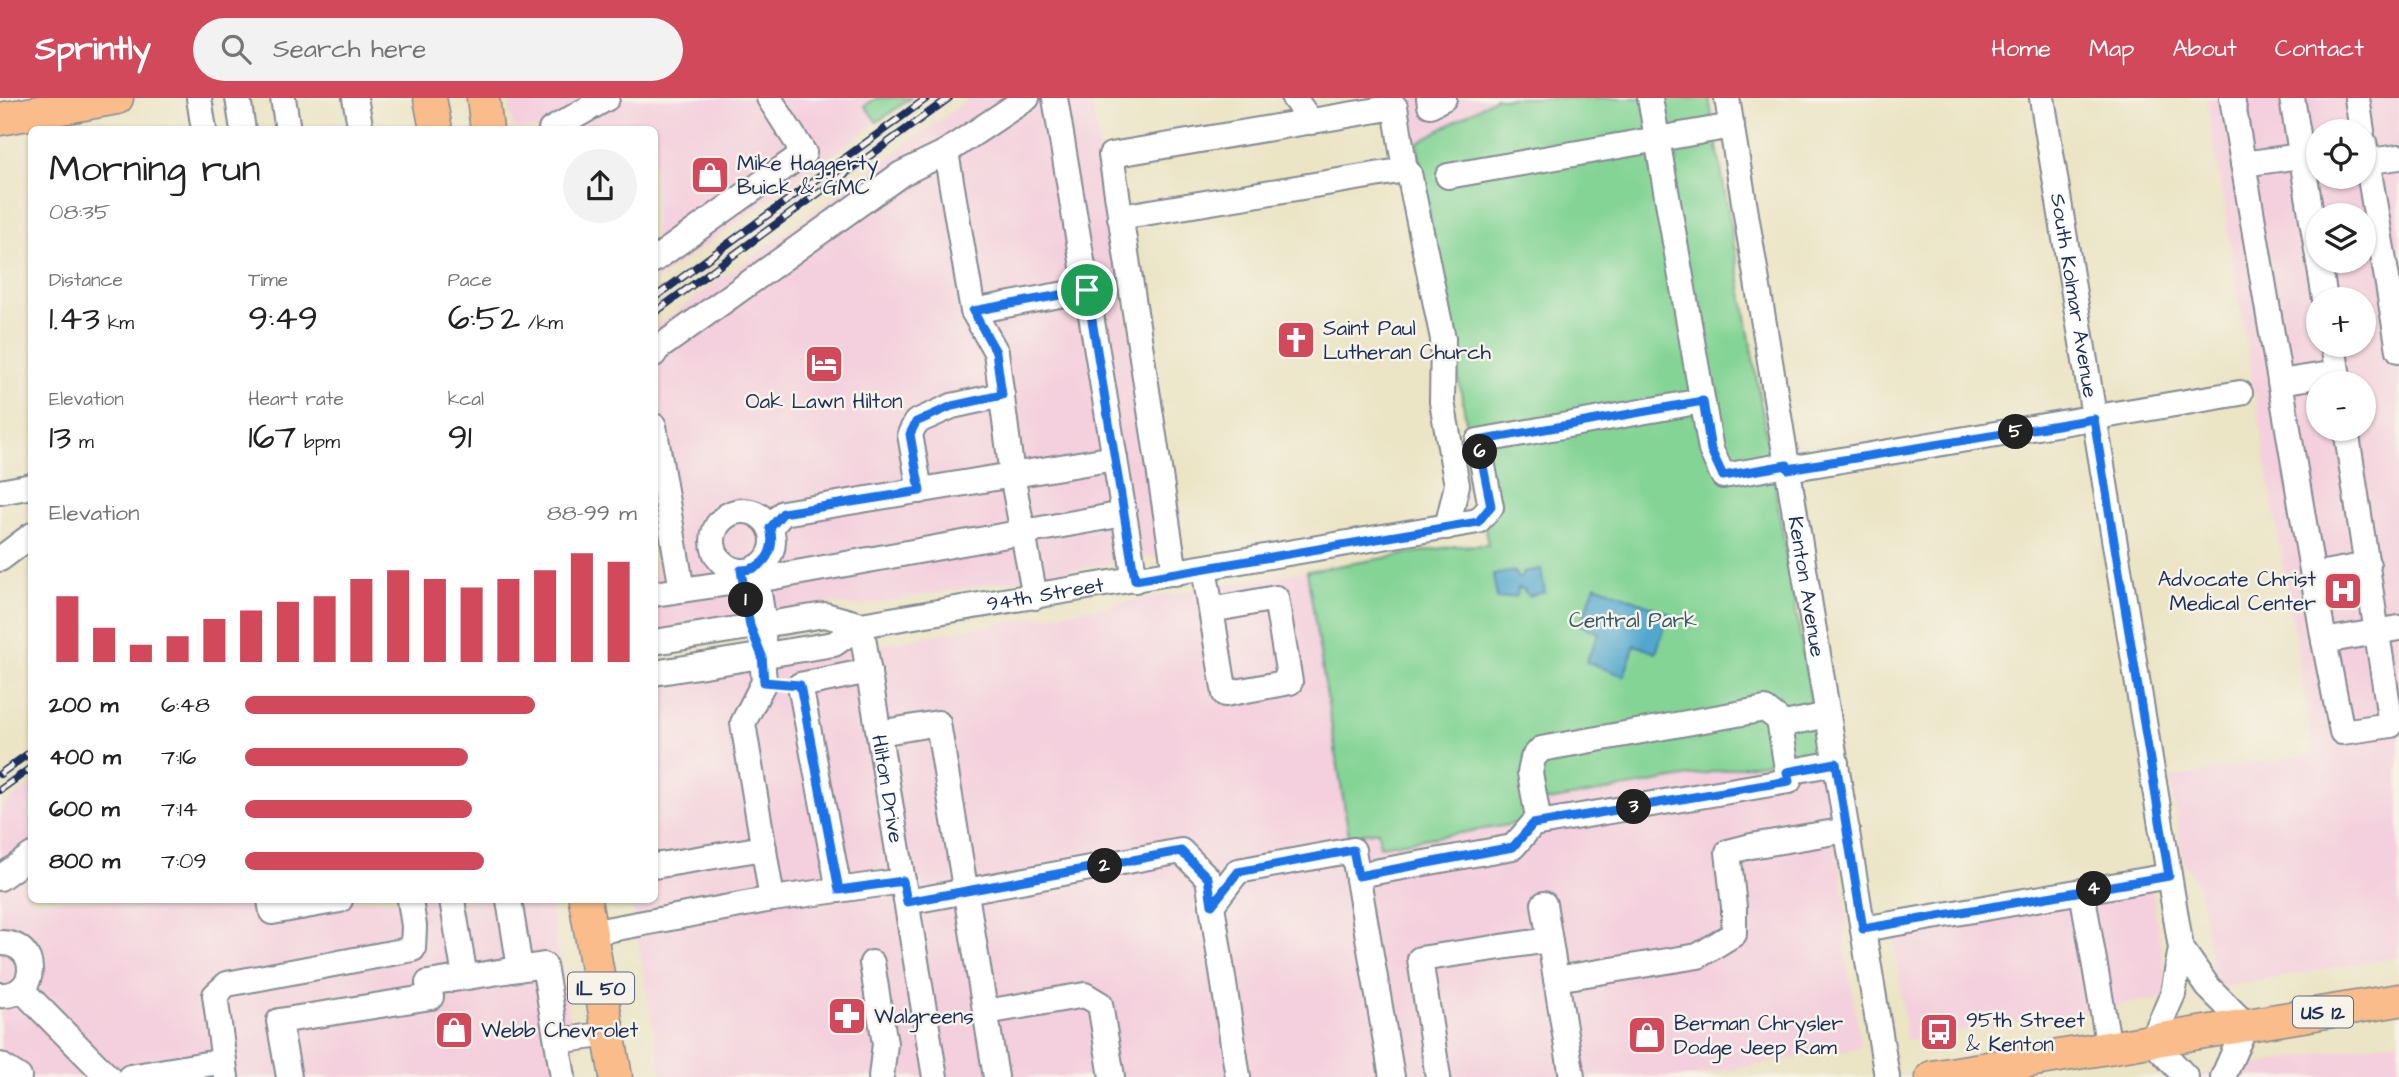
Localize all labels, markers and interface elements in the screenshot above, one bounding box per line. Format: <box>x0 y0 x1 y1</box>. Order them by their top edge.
search box <box>193 18 683 81</box>
text: Sprintly <box>35 26 151 72</box>
icon: search <box>217 30 255 68</box>
text: Search here <box>273 31 426 67</box>
text: Home <box>1991 32 2051 66</box>
text: Map <box>2089 32 2134 66</box>
text: About <box>2172 32 2237 66</box>
text: Contact <box>2275 32 2364 66</box>
map controls <box>2306 119 2376 441</box>
button: locate <box>2306 119 2376 189</box>
text: Morning run <box>49 144 261 196</box>
button: share <box>563 149 637 223</box>
place label: Mike Haggerty Buick & GMC <box>737 149 879 202</box>
shop icon: Mike Haggerty Buick & GMC <box>689 154 731 196</box>
street label: South Kolmar Avenue <box>2043 191 2105 400</box>
text: 08:35 <box>49 196 110 228</box>
button: layers <box>2306 203 2376 273</box>
pin <box>1057 260 1117 320</box>
text: Distance <box>49 267 123 294</box>
text: Time <box>248 267 288 294</box>
text: Pace <box>448 267 492 294</box>
icon: arrive <box>1068 271 1106 309</box>
button: + <box>2306 287 2376 357</box>
text: 1.43 <box>49 294 100 343</box>
text: 9:49 <box>248 294 318 343</box>
text: 6:52 <box>448 294 520 343</box>
text: km <box>100 310 134 337</box>
text: /km <box>520 310 563 337</box>
place label: Saint Paul Lutheran Church <box>1323 314 1491 367</box>
church icon: Saint Paul Lutheran Church <box>1275 319 1317 361</box>
hotel icon: Oak Lawn Hilton <box>803 343 845 385</box>
button: − <box>2306 371 2376 441</box>
text: Elevation <box>49 386 124 413</box>
text: Heart rate <box>248 386 344 413</box>
text: kcal <box>448 386 484 413</box>
place label: Oak Lawn Hilton <box>745 387 903 416</box>
text: 13 <box>49 413 71 462</box>
text: 167 <box>248 413 296 462</box>
text: 91 <box>448 413 472 462</box>
pin: 5 <box>1998 414 2034 450</box>
text: 5 <box>2009 418 2022 445</box>
text: m <box>71 429 94 456</box>
text: bpm <box>296 429 340 456</box>
pin: 6 <box>1462 434 1498 470</box>
text: 6 <box>1474 438 1485 465</box>
text: Elevation <box>49 497 140 529</box>
text: 88–99 m <box>547 497 637 529</box>
street label: Kenton Avenue <box>1781 514 1832 659</box>
place label: Advocate Christ Medical Center <box>2158 565 2317 618</box>
street label: 94th Street <box>984 570 1106 619</box>
hospital icon: Advocate Christ Medical Center <box>2322 570 2364 612</box>
pin: 1 <box>728 582 764 618</box>
text: 1 <box>744 586 747 613</box>
park label: Central Park <box>1569 606 1697 635</box>
text: 200 m <box>49 689 118 721</box>
text: 6:48 <box>161 689 210 721</box>
street label: Hilton Drive <box>864 733 910 845</box>
text: 400 m <box>49 741 121 773</box>
text: 7:16 <box>161 741 196 773</box>
pin: 3 <box>1616 790 1652 824</box>
text: 600 m <box>49 793 120 825</box>
text: 7:14 <box>161 793 198 825</box>
text: 3 <box>1629 793 1638 820</box>
text: 800 m <box>49 845 120 877</box>
text: 7:09 <box>161 845 207 877</box>
pin: 2 <box>1088 848 1122 884</box>
text: 2 <box>1099 852 1110 879</box>
pin: 4 <box>2076 872 2112 906</box>
text: 4 <box>2087 875 2100 902</box>
road number: IL 50 <box>568 972 634 1004</box>
pharmacy icon: Walgreens <box>826 995 868 1037</box>
road number: US 12 <box>2293 996 2353 1028</box>
place label: Walgreens <box>874 1002 974 1033</box>
place label: 95th Street & Kenton <box>1966 1006 2085 1059</box>
shop icon: Webb Chevrolet <box>433 1009 475 1051</box>
place label: Berman Chrysler Dodge Jeep Ram <box>1674 1009 1843 1064</box>
bus stop icon: 95th Street & Kenton <box>1918 1011 1960 1053</box>
shop icon: Berman Chrysler Dodge Jeep Ram <box>1626 1014 1668 1056</box>
place label: Webb Chevrolet <box>481 1016 639 1045</box>

